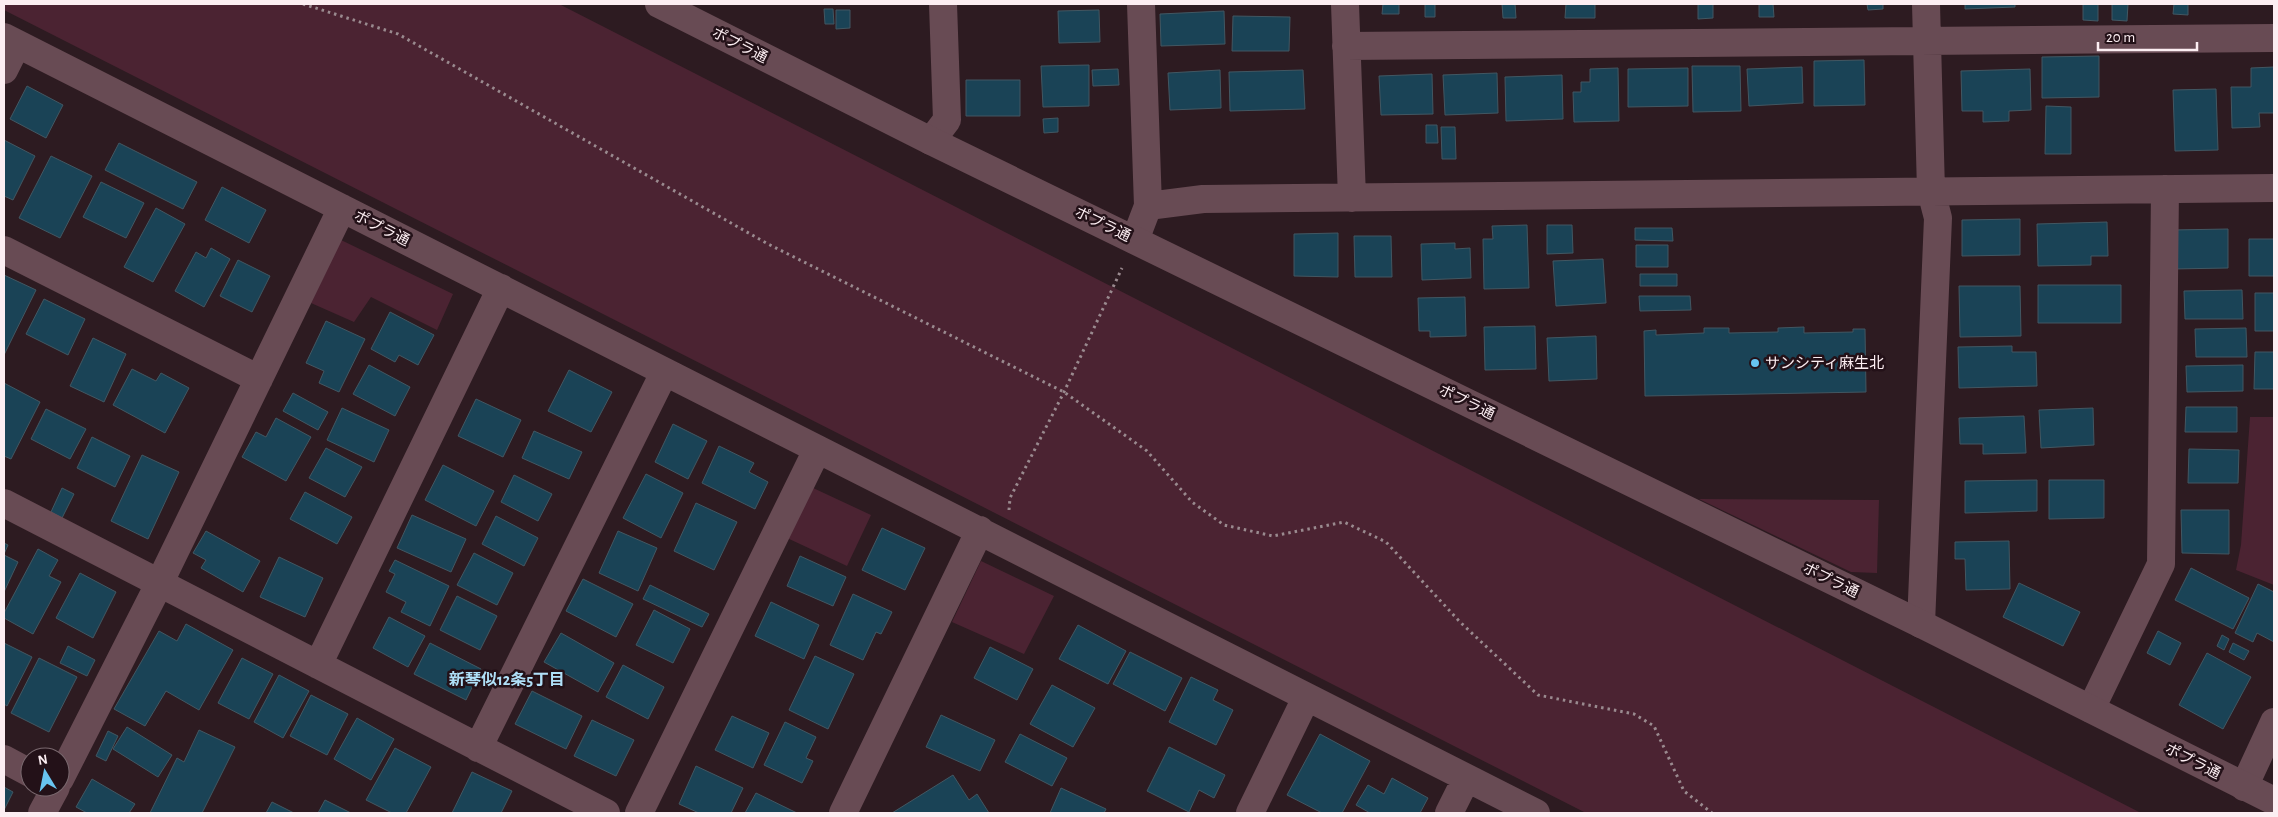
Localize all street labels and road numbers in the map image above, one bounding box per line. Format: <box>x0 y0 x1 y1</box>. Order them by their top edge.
street label: ポプラ通 <box>710 24 770 66</box>
street label: ポプラ通 <box>1073 204 1133 244</box>
street label: ポプラ通 <box>352 207 412 249</box>
street label: ポプラ通 <box>1437 382 1497 422</box>
street label: ポプラ通 <box>1801 560 1861 600</box>
street label: ポプラ通 <box>2163 740 2223 782</box>

